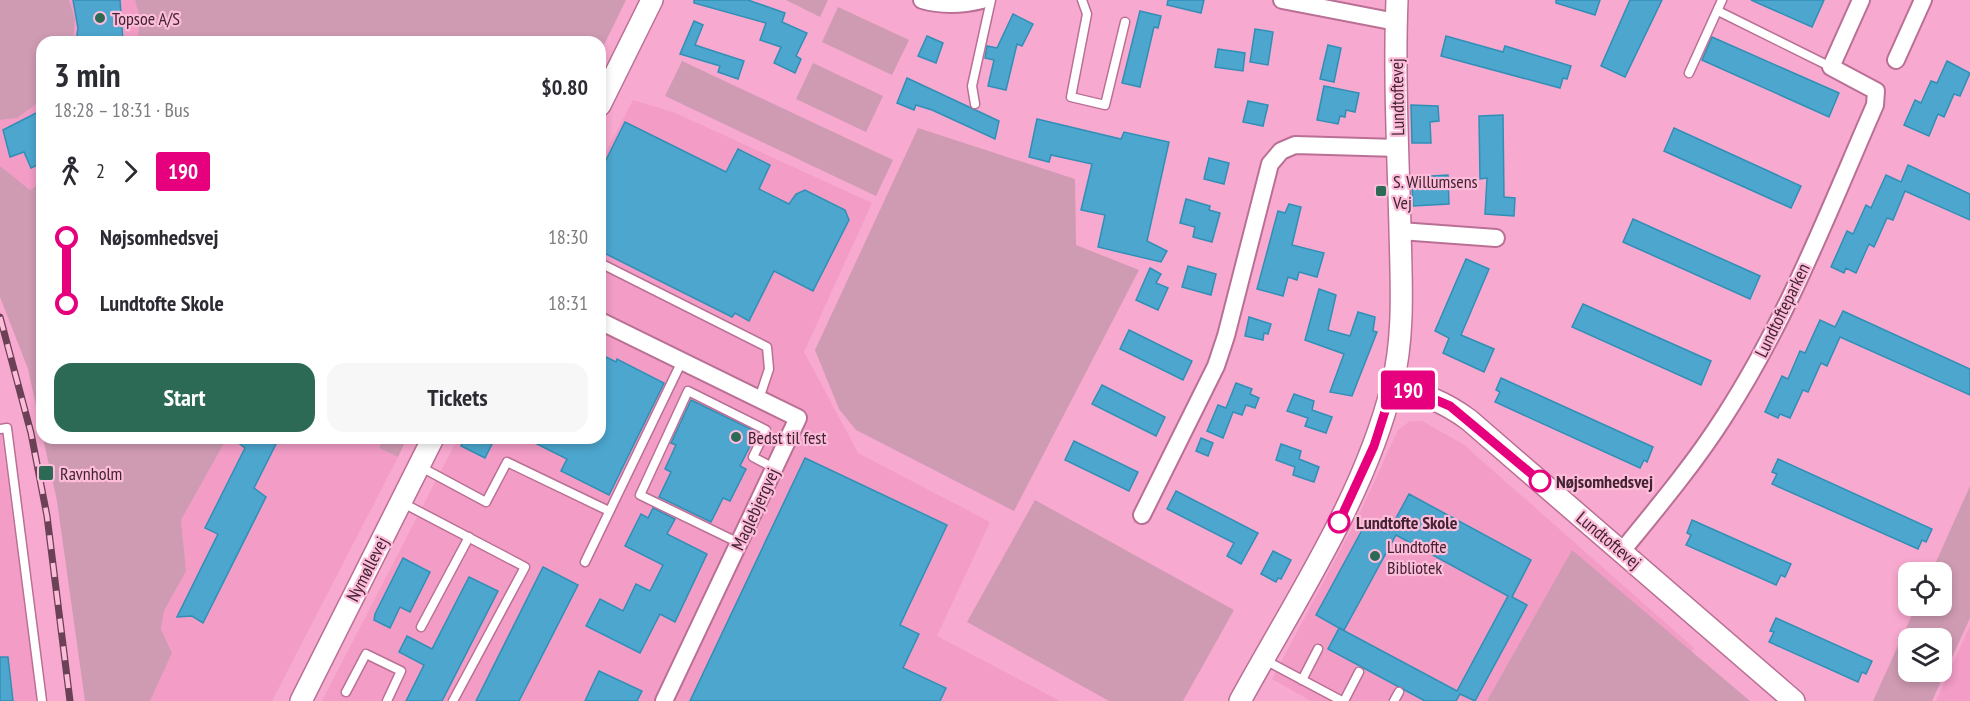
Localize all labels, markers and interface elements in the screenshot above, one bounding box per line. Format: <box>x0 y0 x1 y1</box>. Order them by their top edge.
place label: Topsoe A/S <box>112 7 180 30</box>
marker: Topsoe A/S <box>93 11 107 25</box>
text: 3 min <box>54 53 121 96</box>
street label: Lundtoftevej <box>1385 58 1409 136</box>
text: $0.80 <box>541 73 588 101</box>
text: 18:28 – 18:31 · Bus <box>54 97 189 123</box>
icon: walk <box>54 155 87 188</box>
icon: forward <box>114 155 147 188</box>
text: 2 <box>96 158 105 184</box>
text: 190 <box>168 158 198 185</box>
place label: S. Willumsens Vej <box>1392 170 1478 214</box>
marker: S. Willumsens Vej <box>1374 184 1388 198</box>
text: Nøjsomhedsvej <box>100 223 219 251</box>
text: 18:30 <box>548 224 588 250</box>
street label: Lundtofteparken <box>1749 259 1815 361</box>
text: Lundtofte Skole <box>100 289 224 317</box>
text: 18:31 <box>548 290 588 316</box>
button: Start <box>54 363 315 432</box>
button: Tickets <box>327 363 588 432</box>
line badge: 190 <box>1374 370 1442 410</box>
text: 190 <box>1393 377 1423 404</box>
place label: Bedst til fest <box>748 426 826 449</box>
marker: Bedst til fest <box>729 430 743 444</box>
place label: Ravnholm <box>60 462 122 485</box>
marker: Ravnholm <box>37 464 55 482</box>
street label: Maglebjergvej <box>726 464 784 554</box>
marker: Nøjsomhedsvej <box>1529 470 1551 492</box>
place label: Nøjsomhedsvej <box>1556 470 1653 493</box>
street label: Lundtoftevej <box>1572 506 1646 574</box>
marker: Lundtofte Skole <box>1328 511 1350 533</box>
place label: Lundtofte Skole <box>1356 511 1458 534</box>
street label: Nymøllevej <box>341 533 393 605</box>
place label: Lundtofte Bibliotek <box>1387 535 1447 579</box>
marker: Lundtofte Bibliotek <box>1368 549 1382 563</box>
map controls <box>1898 562 1952 682</box>
button: locate <box>1898 562 1952 616</box>
button: layers <box>1898 628 1952 682</box>

